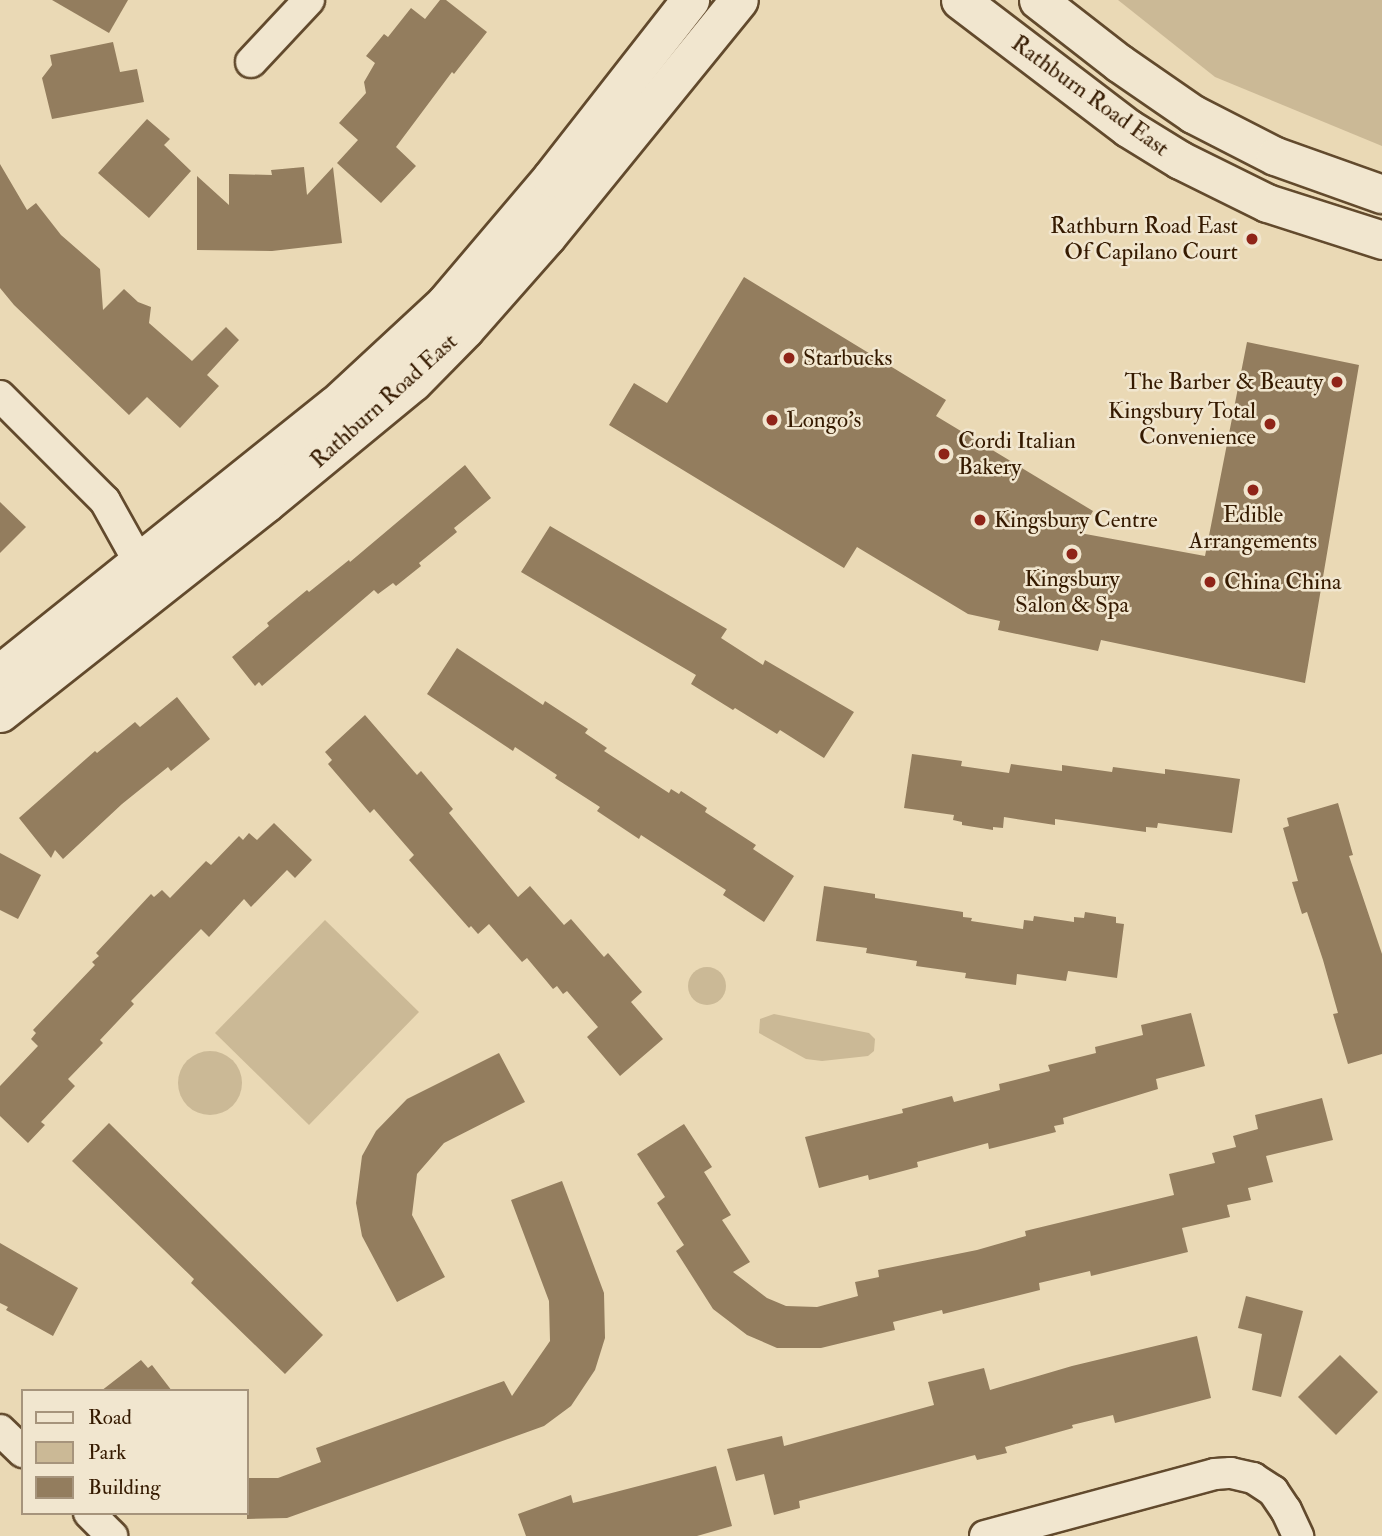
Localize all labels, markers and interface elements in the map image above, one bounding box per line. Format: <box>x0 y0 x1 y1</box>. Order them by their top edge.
street label: Rathburn Road East <box>1006 30 1174 162</box>
place label: Rathburn Road East Of Capilano Court <box>1050 212 1238 266</box>
marker: Rathburn Road East Of Capilano Court <box>1244 231 1260 247</box>
street label: Rathburn Road East <box>305 328 463 474</box>
place label: Starbucks <box>803 344 892 372</box>
marker: Starbucks <box>781 350 797 366</box>
place label: The Barber & Beauty <box>1124 368 1323 396</box>
marker: The Barber & Beauty <box>1329 374 1345 390</box>
place label: Kingsbury Total Convenience <box>1108 397 1256 451</box>
place label: Longo's <box>786 406 861 434</box>
marker: Longo's <box>764 412 780 428</box>
marker: Kingsbury Total Convenience <box>1262 416 1278 432</box>
place label: Cordi Italian Bakery <box>958 427 1076 481</box>
marker: Cordi Italian Bakery <box>936 446 952 462</box>
marker: Edible Arrangements <box>1245 482 1261 498</box>
place label: Edible Arrangements <box>1189 501 1317 555</box>
place label: Kingsbury Centre <box>994 506 1158 534</box>
marker: Kingsbury Centre <box>972 512 988 528</box>
marker: Kingsbury Salon & Spa <box>1064 546 1080 562</box>
place label: Kingsbury Salon & Spa <box>1015 565 1129 619</box>
place label: China China <box>1224 568 1342 596</box>
marker: China China <box>1202 574 1218 590</box>
legend <box>21 1389 248 1515</box>
text: Road <box>88 1404 132 1431</box>
text: Park <box>88 1439 126 1466</box>
text: Building <box>88 1474 161 1501</box>

